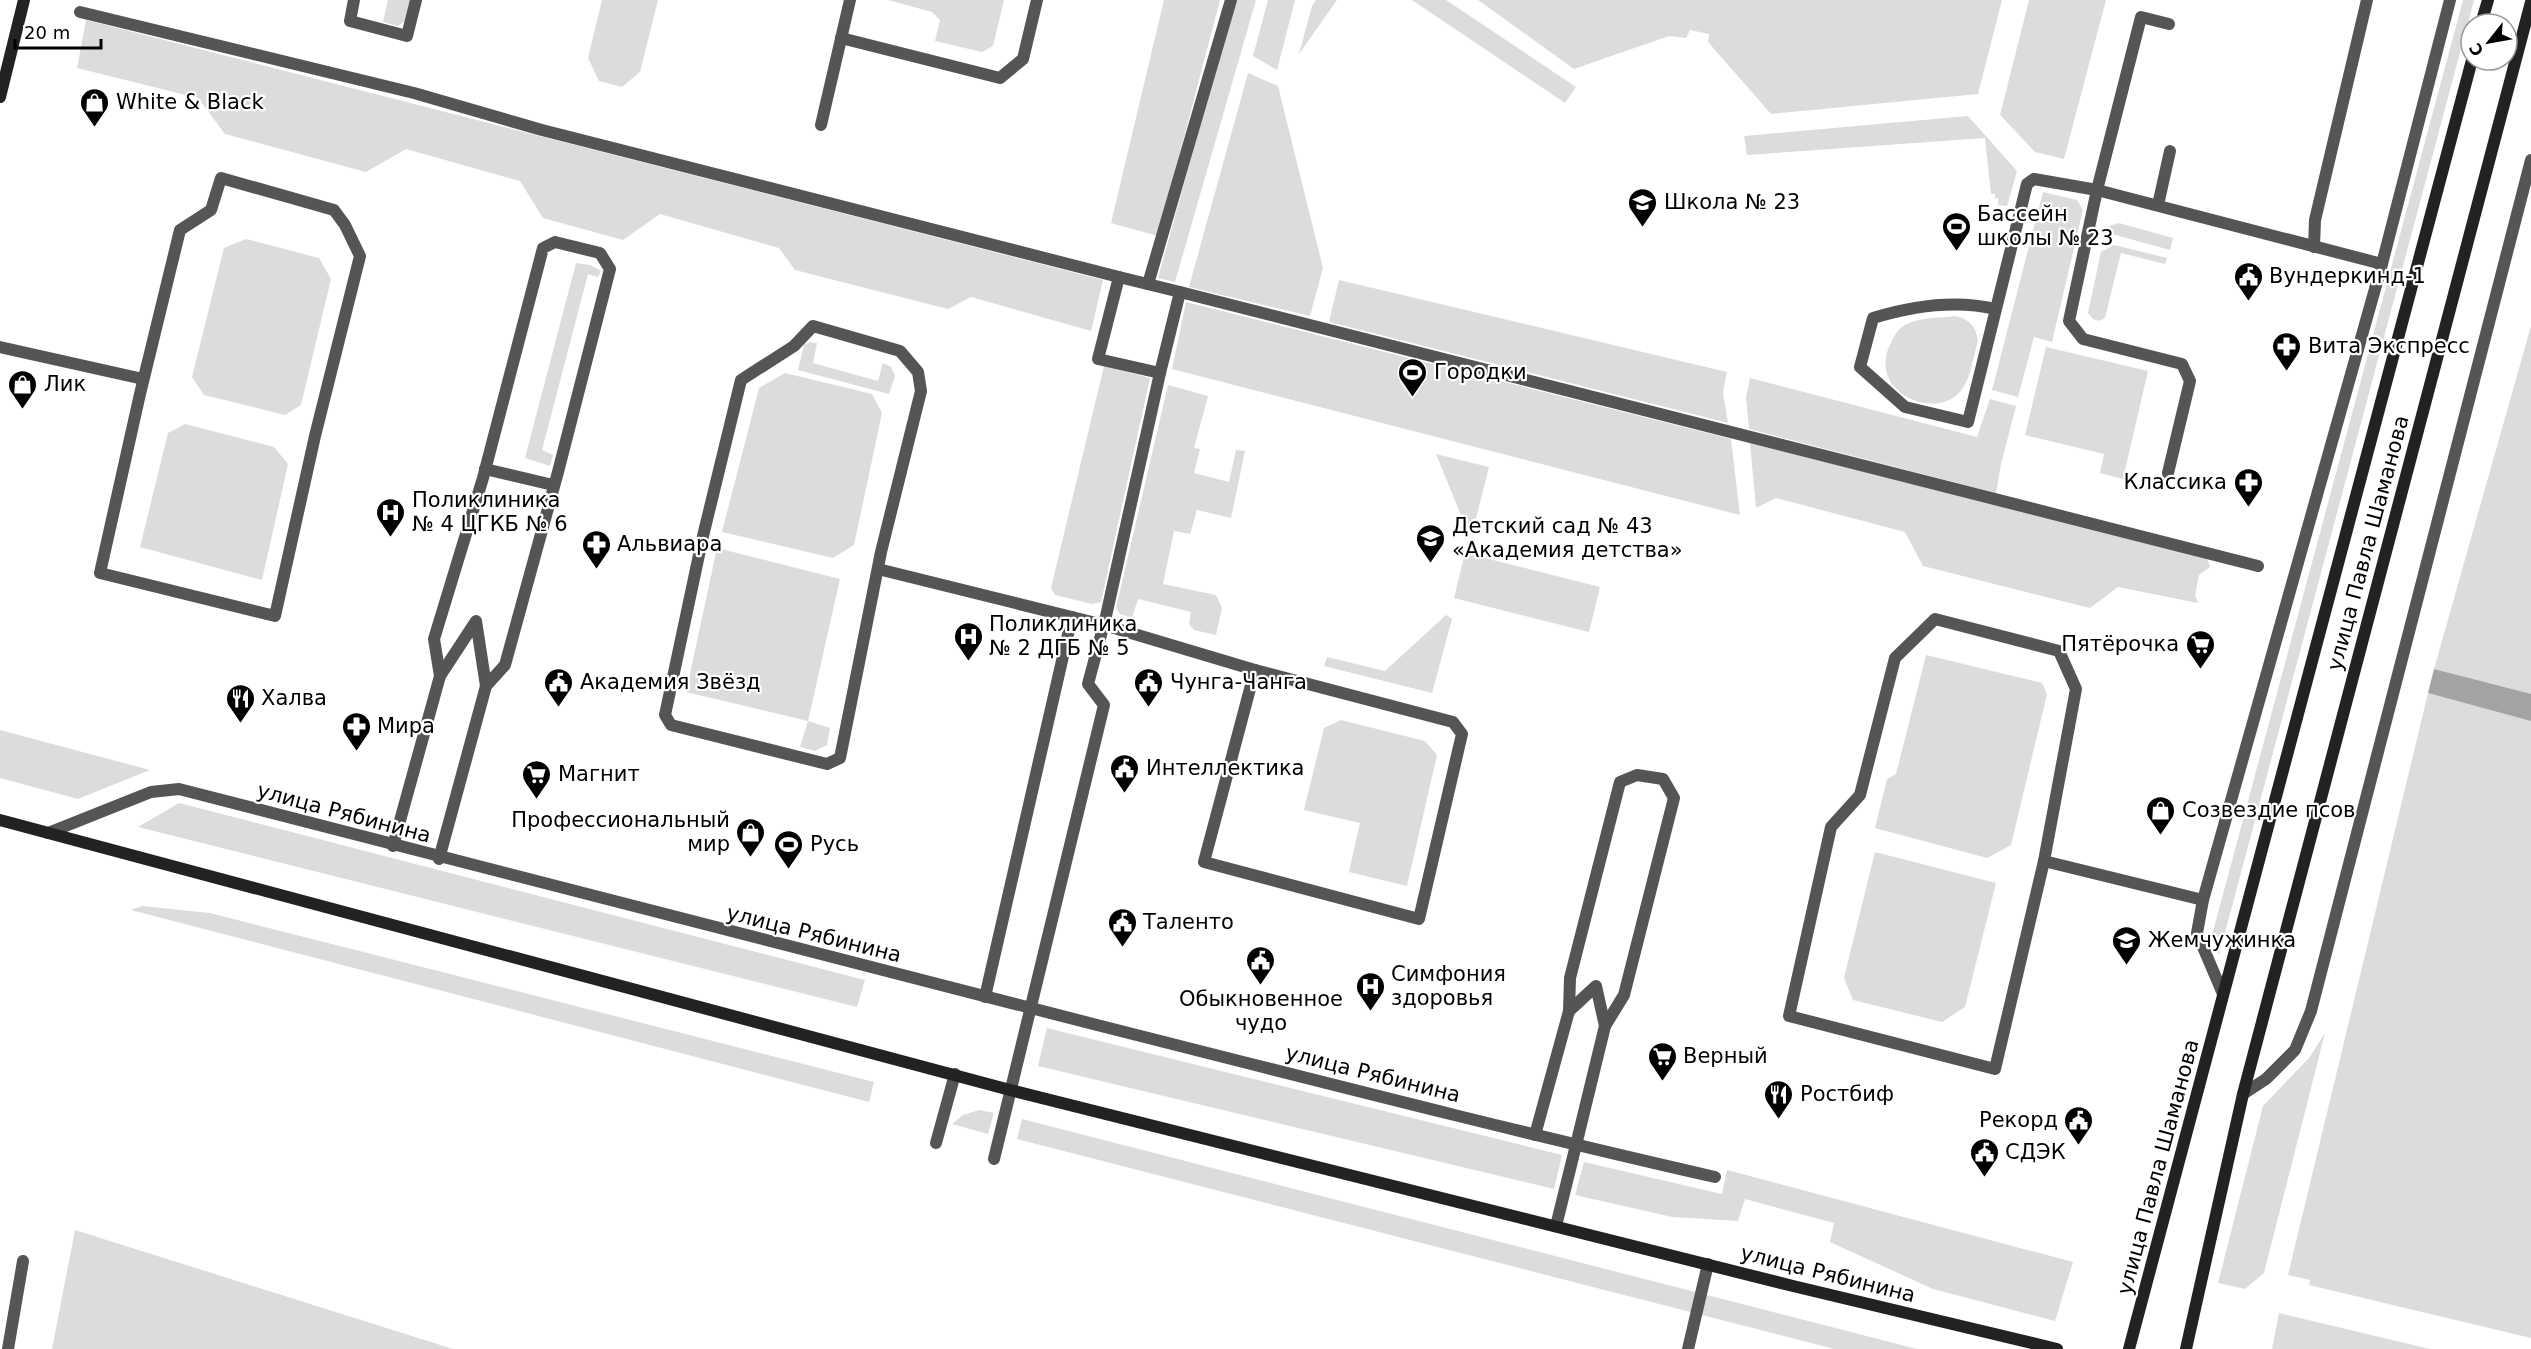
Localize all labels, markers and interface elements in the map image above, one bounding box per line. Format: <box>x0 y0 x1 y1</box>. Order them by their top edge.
scale bar <box>15 12 100 50</box>
north arrow <box>2459 12 2519 72</box>
text: 20 m <box>24 22 70 43</box>
text: С <box>2465 40 2488 59</box>
shop icon: White & Black <box>79 86 111 128</box>
place label: White & Black <box>116 90 264 114</box>
school or university icon: Школа № 23 <box>1627 186 1659 228</box>
place label: Школа № 23 <box>1664 190 1800 214</box>
place label: Бассейн школы № 23 <box>1977 202 2114 250</box>
sports icon: Бассейн школы № 23 <box>1940 210 1972 252</box>
public building icon: Вундеркинд-1 <box>2232 260 2264 302</box>
place label: Вундеркинд-1 <box>2269 264 2426 288</box>
pharmacy icon: Вита Экспресс <box>2271 330 2303 372</box>
place label: Вита Экспресс <box>2308 334 2470 358</box>
sports icon: Городки <box>1397 356 1429 398</box>
place label: Городки <box>1434 360 1527 384</box>
shop icon: Лик <box>7 368 39 410</box>
place label: Лик <box>44 372 86 396</box>
street label: улица Павла Шаманова <box>2322 413 2414 673</box>
pharmacy icon: Классика <box>2232 466 2264 508</box>
place label: Классика <box>2124 470 2227 494</box>
place label: Поликлиника № 4 ЦГКБ № 6 <box>412 488 568 536</box>
hospital icon: Поликлиника № 4 ЦГКБ № 6 <box>375 496 407 538</box>
place label: Детский сад № 43 «Академия детства» <box>1452 514 1683 562</box>
school or university icon: Детский сад № 43 «Академия детства» <box>1415 522 1447 564</box>
pharmacy icon: Альвиара <box>580 528 612 570</box>
place label: Альвиара <box>617 532 722 556</box>
place label: Поликлиника № 2 ДГБ № 5 <box>989 612 1137 660</box>
hospital icon: Поликлиника № 2 ДГБ № 5 <box>952 620 984 662</box>
supermarket icon: Пятёрочка <box>2184 628 2216 670</box>
place label: Пятёрочка <box>2061 632 2179 656</box>
public building icon: Академия Звёзд <box>543 666 575 708</box>
public building icon: Чунга-Чанга <box>1133 666 1165 708</box>
place label: Академия Звёзд <box>580 670 761 694</box>
place label: Чунга-Чанга <box>1170 670 1307 694</box>
restaurant icon: Халва <box>224 682 256 724</box>
place label: Халва <box>261 686 327 710</box>
pharmacy icon: Мира <box>340 710 372 752</box>
place label: Мира <box>377 714 435 738</box>
public building icon: Интеллектика <box>1109 752 1141 794</box>
place label: Интеллектика <box>1146 756 1304 780</box>
supermarket icon: Магнит <box>521 758 553 800</box>
place label: Магнит <box>558 762 640 786</box>
street label: улица Рябинина <box>254 778 434 848</box>
shop icon: Созвездие псов <box>2145 794 2177 836</box>
place label: Созвездие псов <box>2182 798 2355 822</box>
place label: Профессиональный мир <box>511 808 730 856</box>
shop icon: Профессиональный мир <box>735 816 767 858</box>
sports icon: Русь <box>773 828 805 870</box>
place label: Русь <box>810 832 859 856</box>
street label: улица Рябинина <box>724 901 904 967</box>
public building icon: Таленто <box>1106 906 1138 948</box>
place label: Таленто <box>1142 910 1234 934</box>
school or university icon: Жемчужинка <box>2111 924 2143 966</box>
place label: Жемчужинка <box>2148 928 2296 952</box>
public building icon: Обыкновенное чудо <box>1245 944 1277 986</box>
place label: Симфония здоровья <box>1391 962 1506 1010</box>
hospital icon: Симфония здоровья <box>1354 970 1386 1012</box>
place label: Обыкновенное чудо <box>1179 987 1343 1035</box>
street label: улица Павла Шаманова <box>2112 1037 2204 1297</box>
supermarket icon: Верный <box>1646 1040 1678 1082</box>
street label: улица Рябинина <box>1283 1041 1463 1107</box>
place label: Верный <box>1683 1044 1768 1068</box>
restaurant icon: Ростбиф <box>1763 1078 1795 1120</box>
place label: Ростбиф <box>1800 1082 1894 1106</box>
public building icon: Рекорд <box>2063 1104 2095 1146</box>
place label: Рекорд <box>1979 1108 2058 1132</box>
public building icon: СДЭК <box>1968 1136 2000 1178</box>
place label: СДЭК <box>2005 1140 2066 1164</box>
street label: улица Рябинина <box>1738 1241 1918 1307</box>

